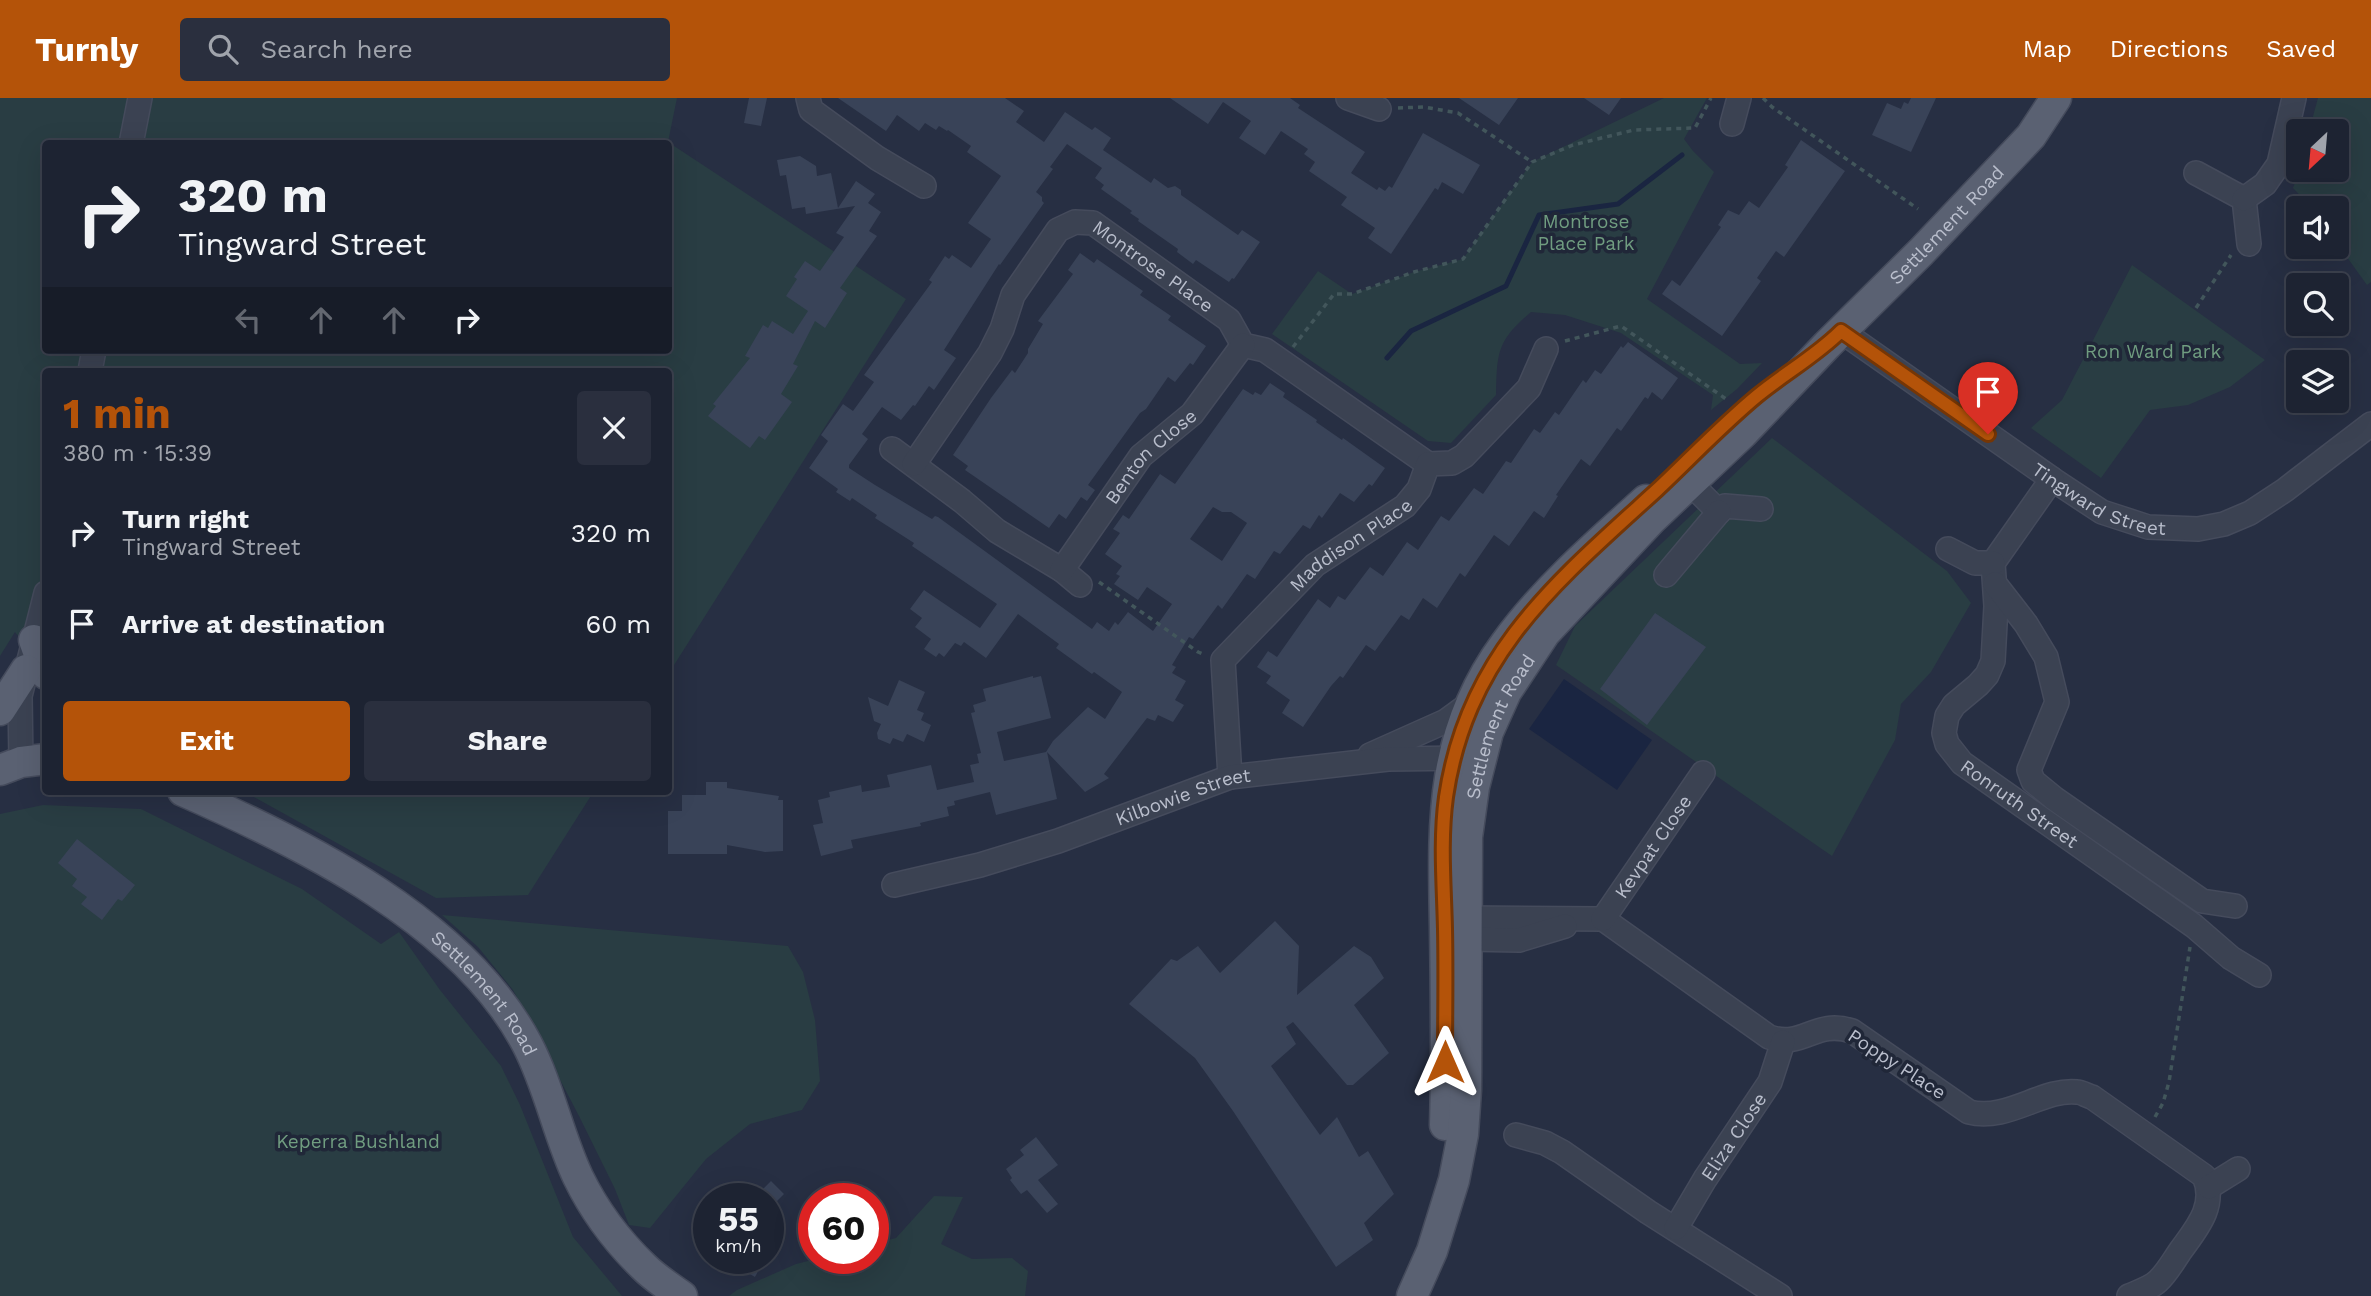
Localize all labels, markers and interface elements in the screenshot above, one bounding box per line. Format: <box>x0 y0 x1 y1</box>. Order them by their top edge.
search box <box>180 18 670 81</box>
text: Turnly <box>35 30 138 69</box>
icon: search <box>204 30 242 68</box>
text: Search here <box>260 34 413 64</box>
text: Map <box>2023 35 2072 63</box>
text: Directions <box>2110 35 2228 63</box>
text: Saved <box>2266 35 2336 63</box>
north arrow <box>2286 119 2348 182</box>
map controls <box>2286 119 2349 413</box>
street label: Settlement Road <box>1884 161 2009 289</box>
text: 320 m <box>178 166 328 224</box>
icon: right <box>63 168 154 259</box>
button: sound <box>2286 196 2349 259</box>
park label: Montrose Place Park <box>1537 210 1635 255</box>
street label: Montrose Place <box>1088 215 1218 317</box>
text: Tingward Street <box>178 225 426 263</box>
button: search <box>2286 273 2349 336</box>
icon: left <box>229 301 267 339</box>
icon: ahead <box>302 301 340 339</box>
icon: ahead <box>375 301 413 339</box>
icon: right <box>448 301 486 339</box>
park label: Ron Ward Park <box>2085 340 2221 363</box>
button: layers <box>2286 350 2349 413</box>
pin <box>1958 362 2018 434</box>
icon: arrive <box>1969 373 2007 411</box>
text: 1 min <box>63 389 171 438</box>
button: close <box>577 391 651 465</box>
street label: Benton Close <box>1100 404 1201 508</box>
text: 380 m · 15:39 <box>63 440 212 467</box>
street label: Tingward Street <box>2028 457 2166 539</box>
street label: Maddison Place <box>1284 494 1417 596</box>
text: Turn right <box>122 504 249 534</box>
icon: right <box>63 514 101 552</box>
text: 320 m <box>571 518 651 548</box>
text: Tingward Street <box>122 534 300 561</box>
icon: arrive <box>63 605 101 643</box>
text: Arrive at destination <box>122 609 385 639</box>
text: 60 m <box>585 609 651 639</box>
street label: Settlement Road <box>1461 650 1539 801</box>
button: Exit <box>63 701 350 781</box>
button: Share <box>364 701 651 781</box>
street label: Ronruth Street <box>1956 754 2083 853</box>
street label: Kilbowie Street <box>1112 763 1252 830</box>
street label: Kevpat Close <box>1609 790 1696 903</box>
street label: Settlement Road <box>427 925 542 1059</box>
street label: Poppy Place <box>1844 1024 1950 1104</box>
position arrow <box>1408 1025 1482 1099</box>
street label: Eliza Close <box>1696 1088 1771 1185</box>
park label: Keperra Bushland <box>276 1130 440 1153</box>
speed limit sign: 60 <box>798 1183 889 1274</box>
text: 55 <box>718 1198 759 1240</box>
text: km/h <box>715 1235 762 1256</box>

